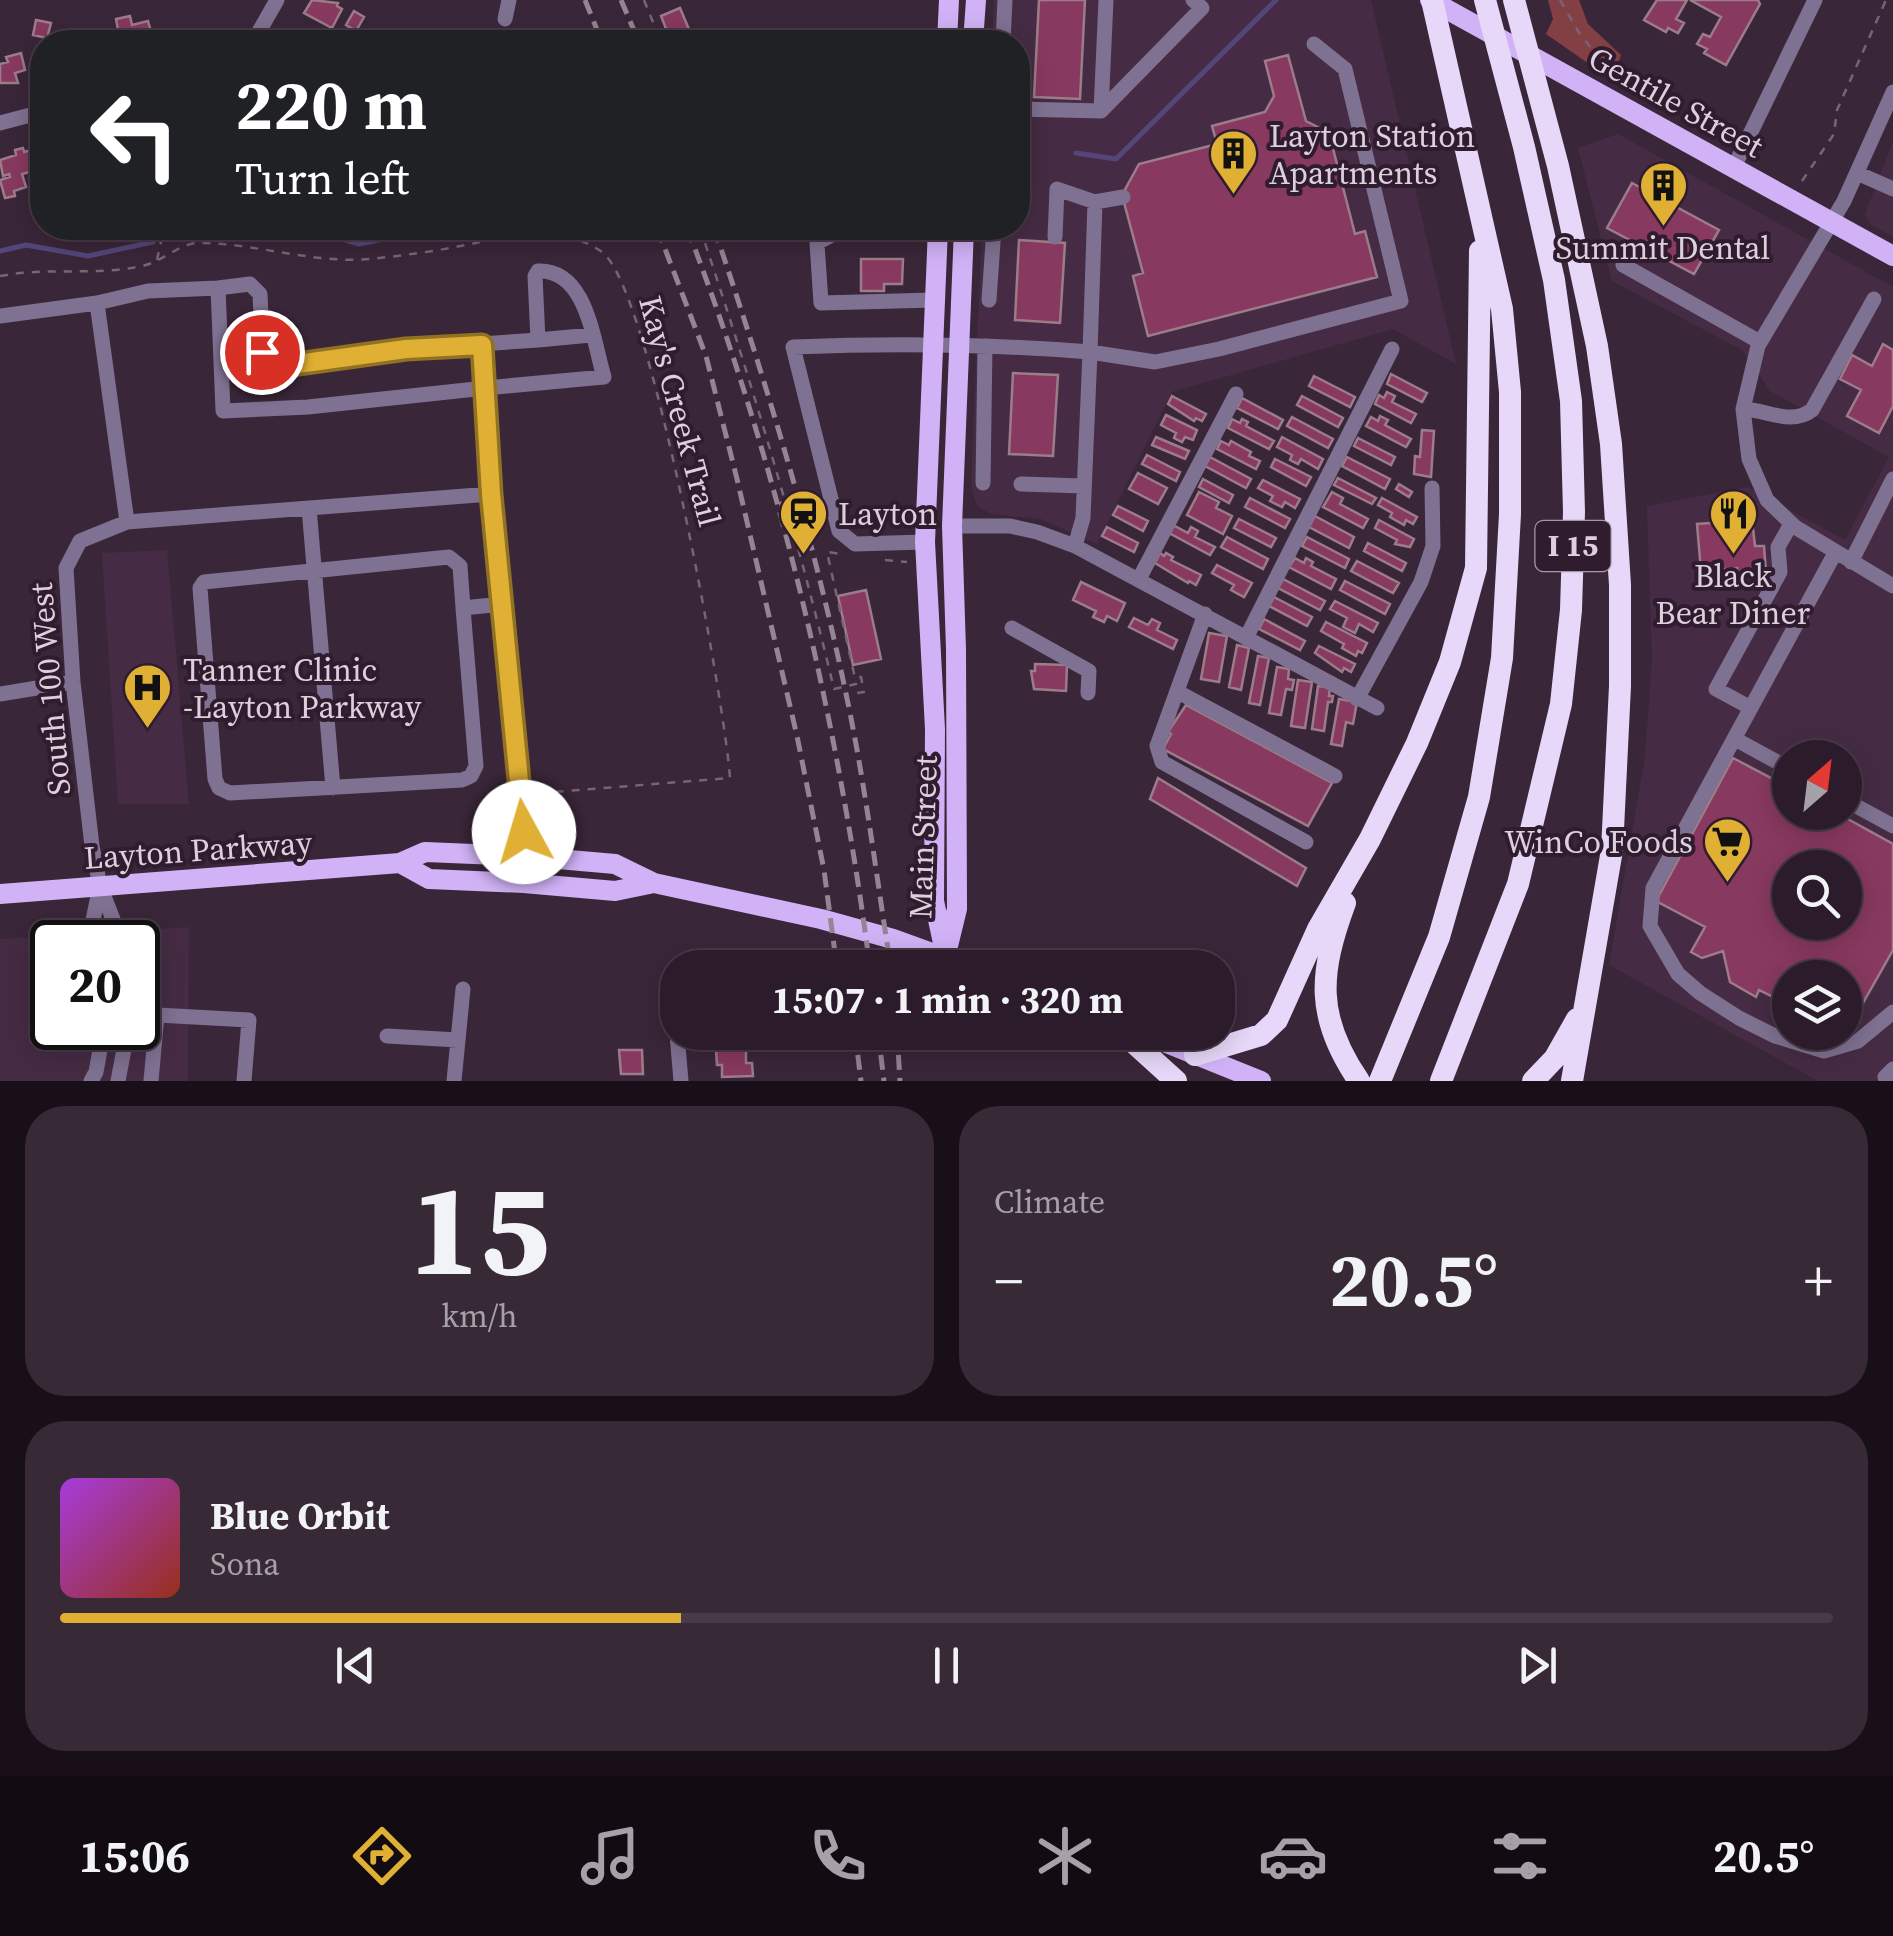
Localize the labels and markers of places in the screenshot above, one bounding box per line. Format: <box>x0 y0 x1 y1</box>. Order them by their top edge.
place label: Layton Station Apartments <box>1269 114 1475 195</box>
building icon: Layton Station Apartments <box>1208 128 1260 196</box>
building icon: Summit Dental <box>1637 160 1689 228</box>
place label: Summit Dental <box>1556 226 1770 270</box>
pin <box>220 310 305 395</box>
station icon: Layton <box>777 488 829 556</box>
restaurant icon: Black Bear Diner <box>1707 488 1759 556</box>
place label: Layton <box>838 492 937 536</box>
place label: Black Bear Diner <box>1656 554 1811 635</box>
place label: Tanner Clinic -Layton Parkway <box>183 648 422 729</box>
hospital icon: Tanner Clinic -Layton Parkway <box>122 662 174 730</box>
supermarket icon: WinCo Foods <box>1702 816 1754 884</box>
place label: WinCo Foods <box>1504 820 1693 864</box>

